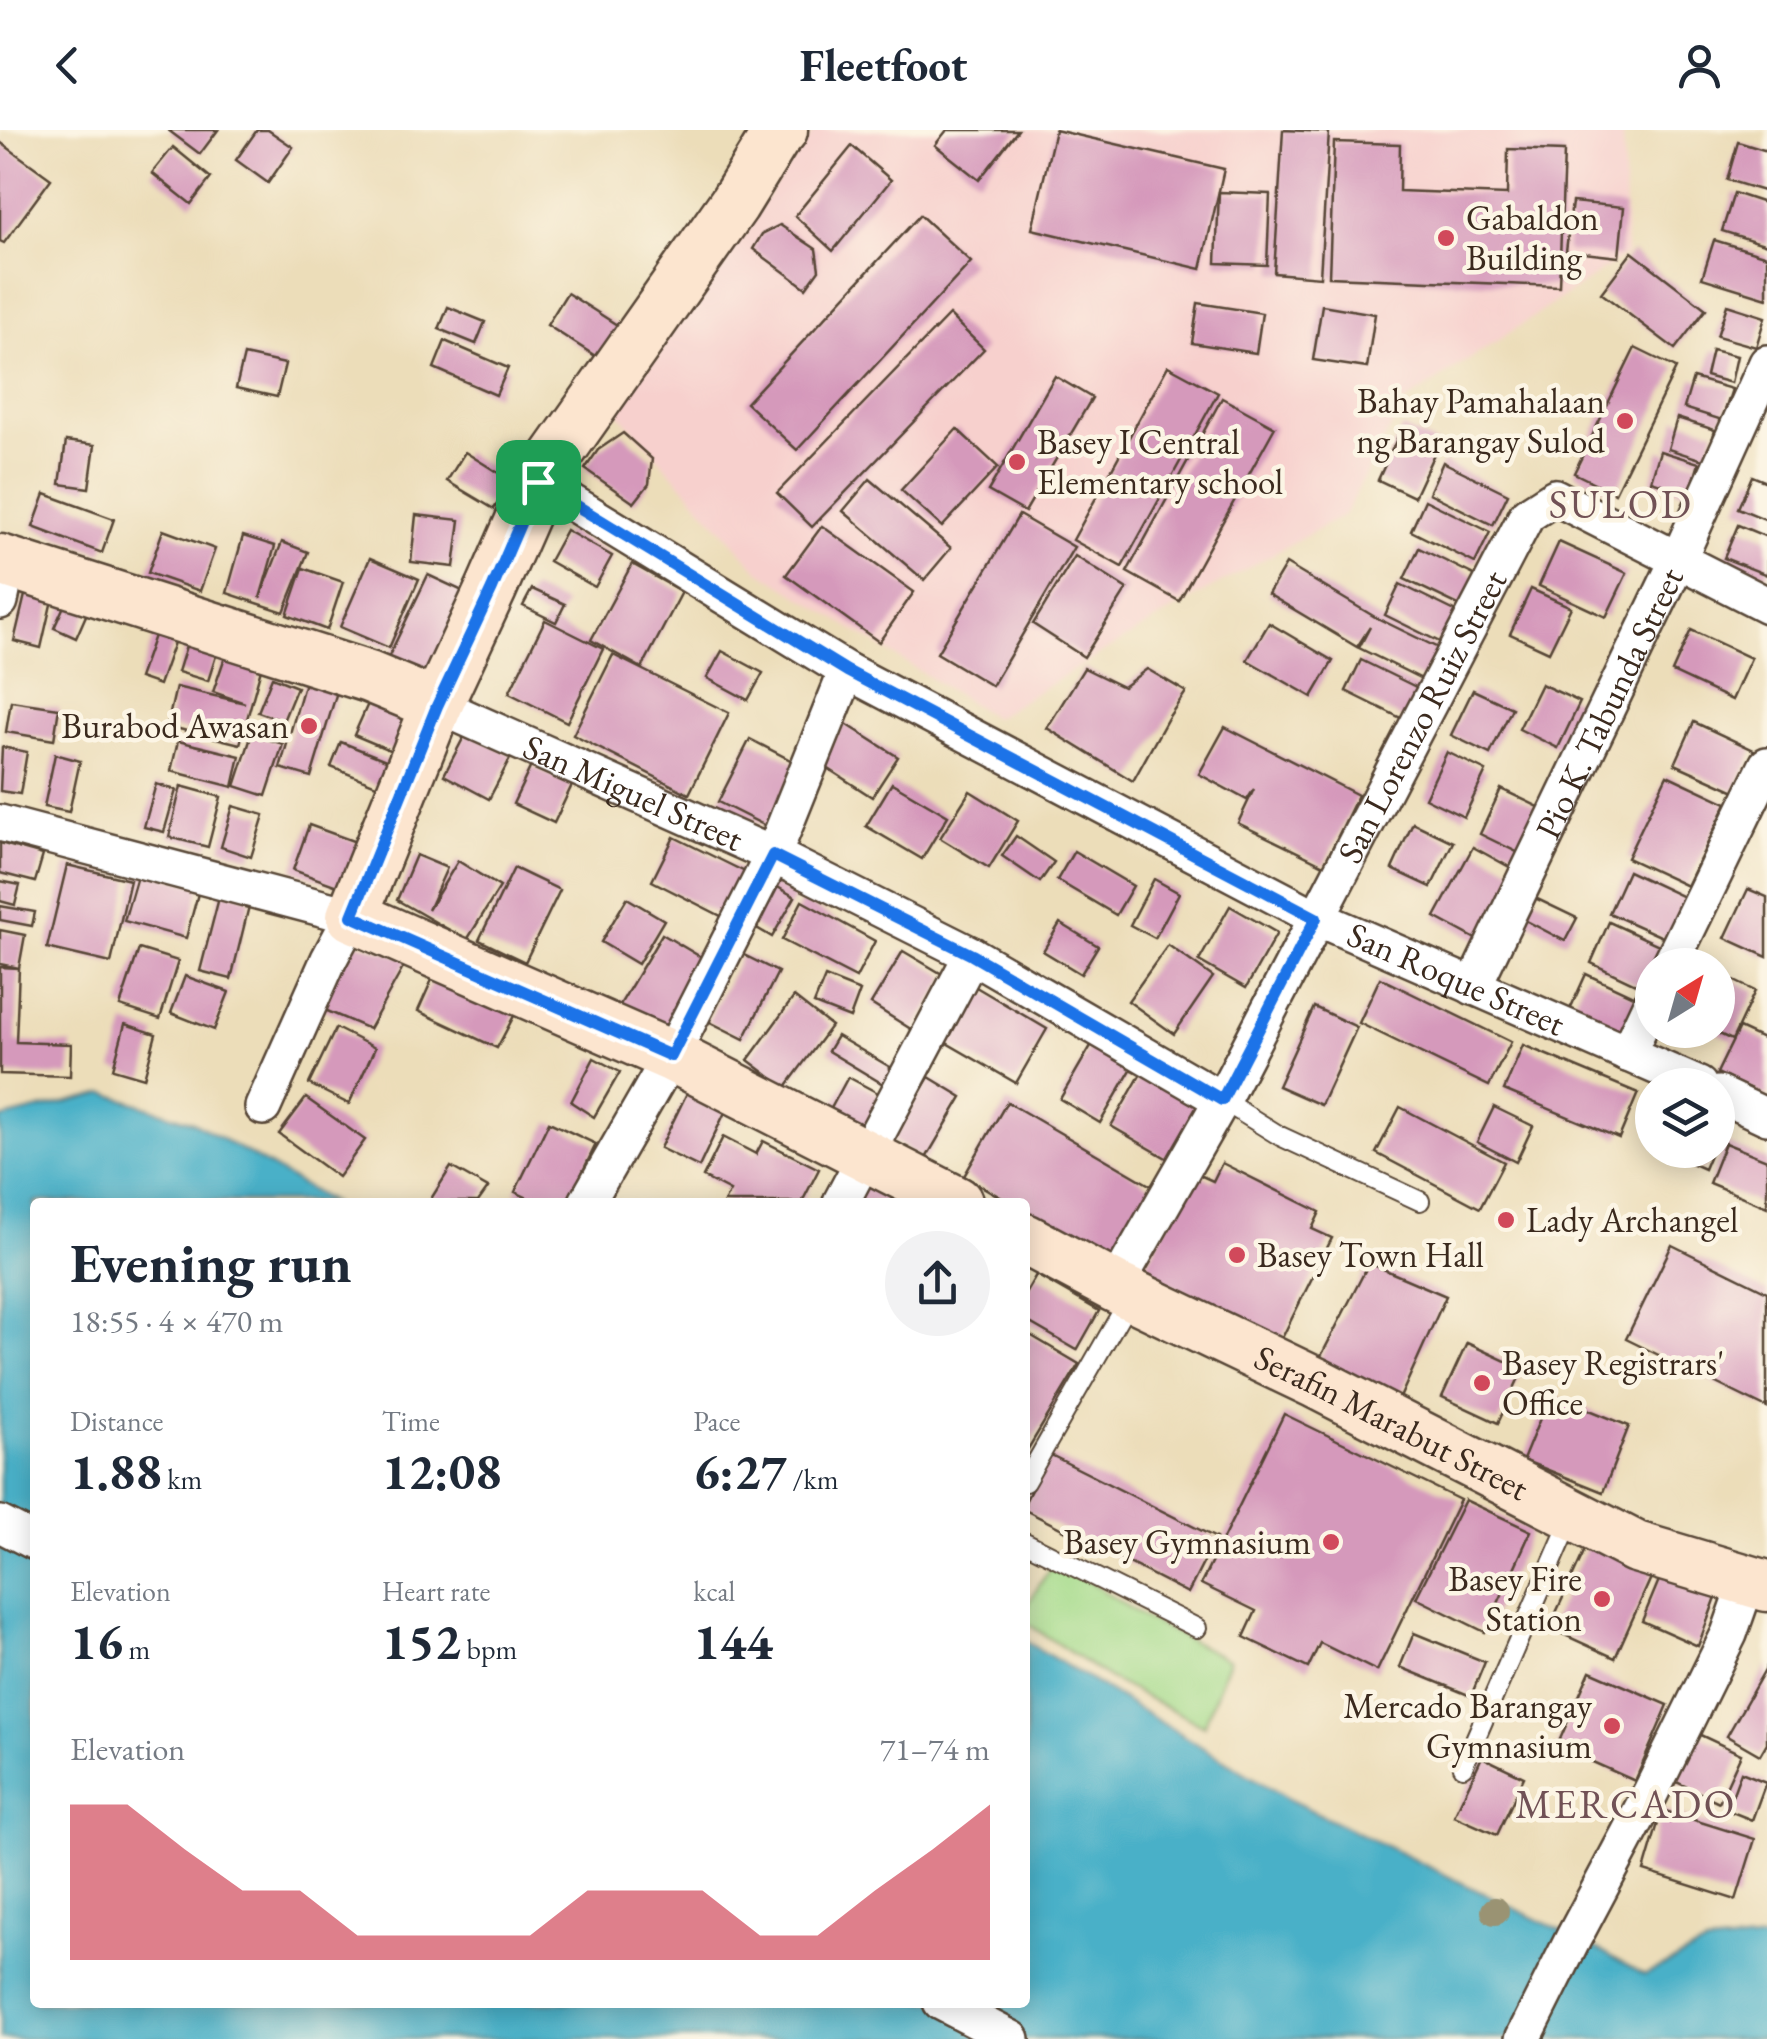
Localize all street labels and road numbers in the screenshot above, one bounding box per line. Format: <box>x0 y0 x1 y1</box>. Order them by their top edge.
street label: Pio K. Tabunda Street <box>1525 560 1693 846</box>
street label: San Lorenzo Ruiz Street <box>1327 562 1516 870</box>
street label: San Miguel Street <box>517 724 750 861</box>
street label: San Roque Street <box>1341 911 1572 1046</box>
street label: Serafin Marabut Street <box>1248 1334 1536 1510</box>

